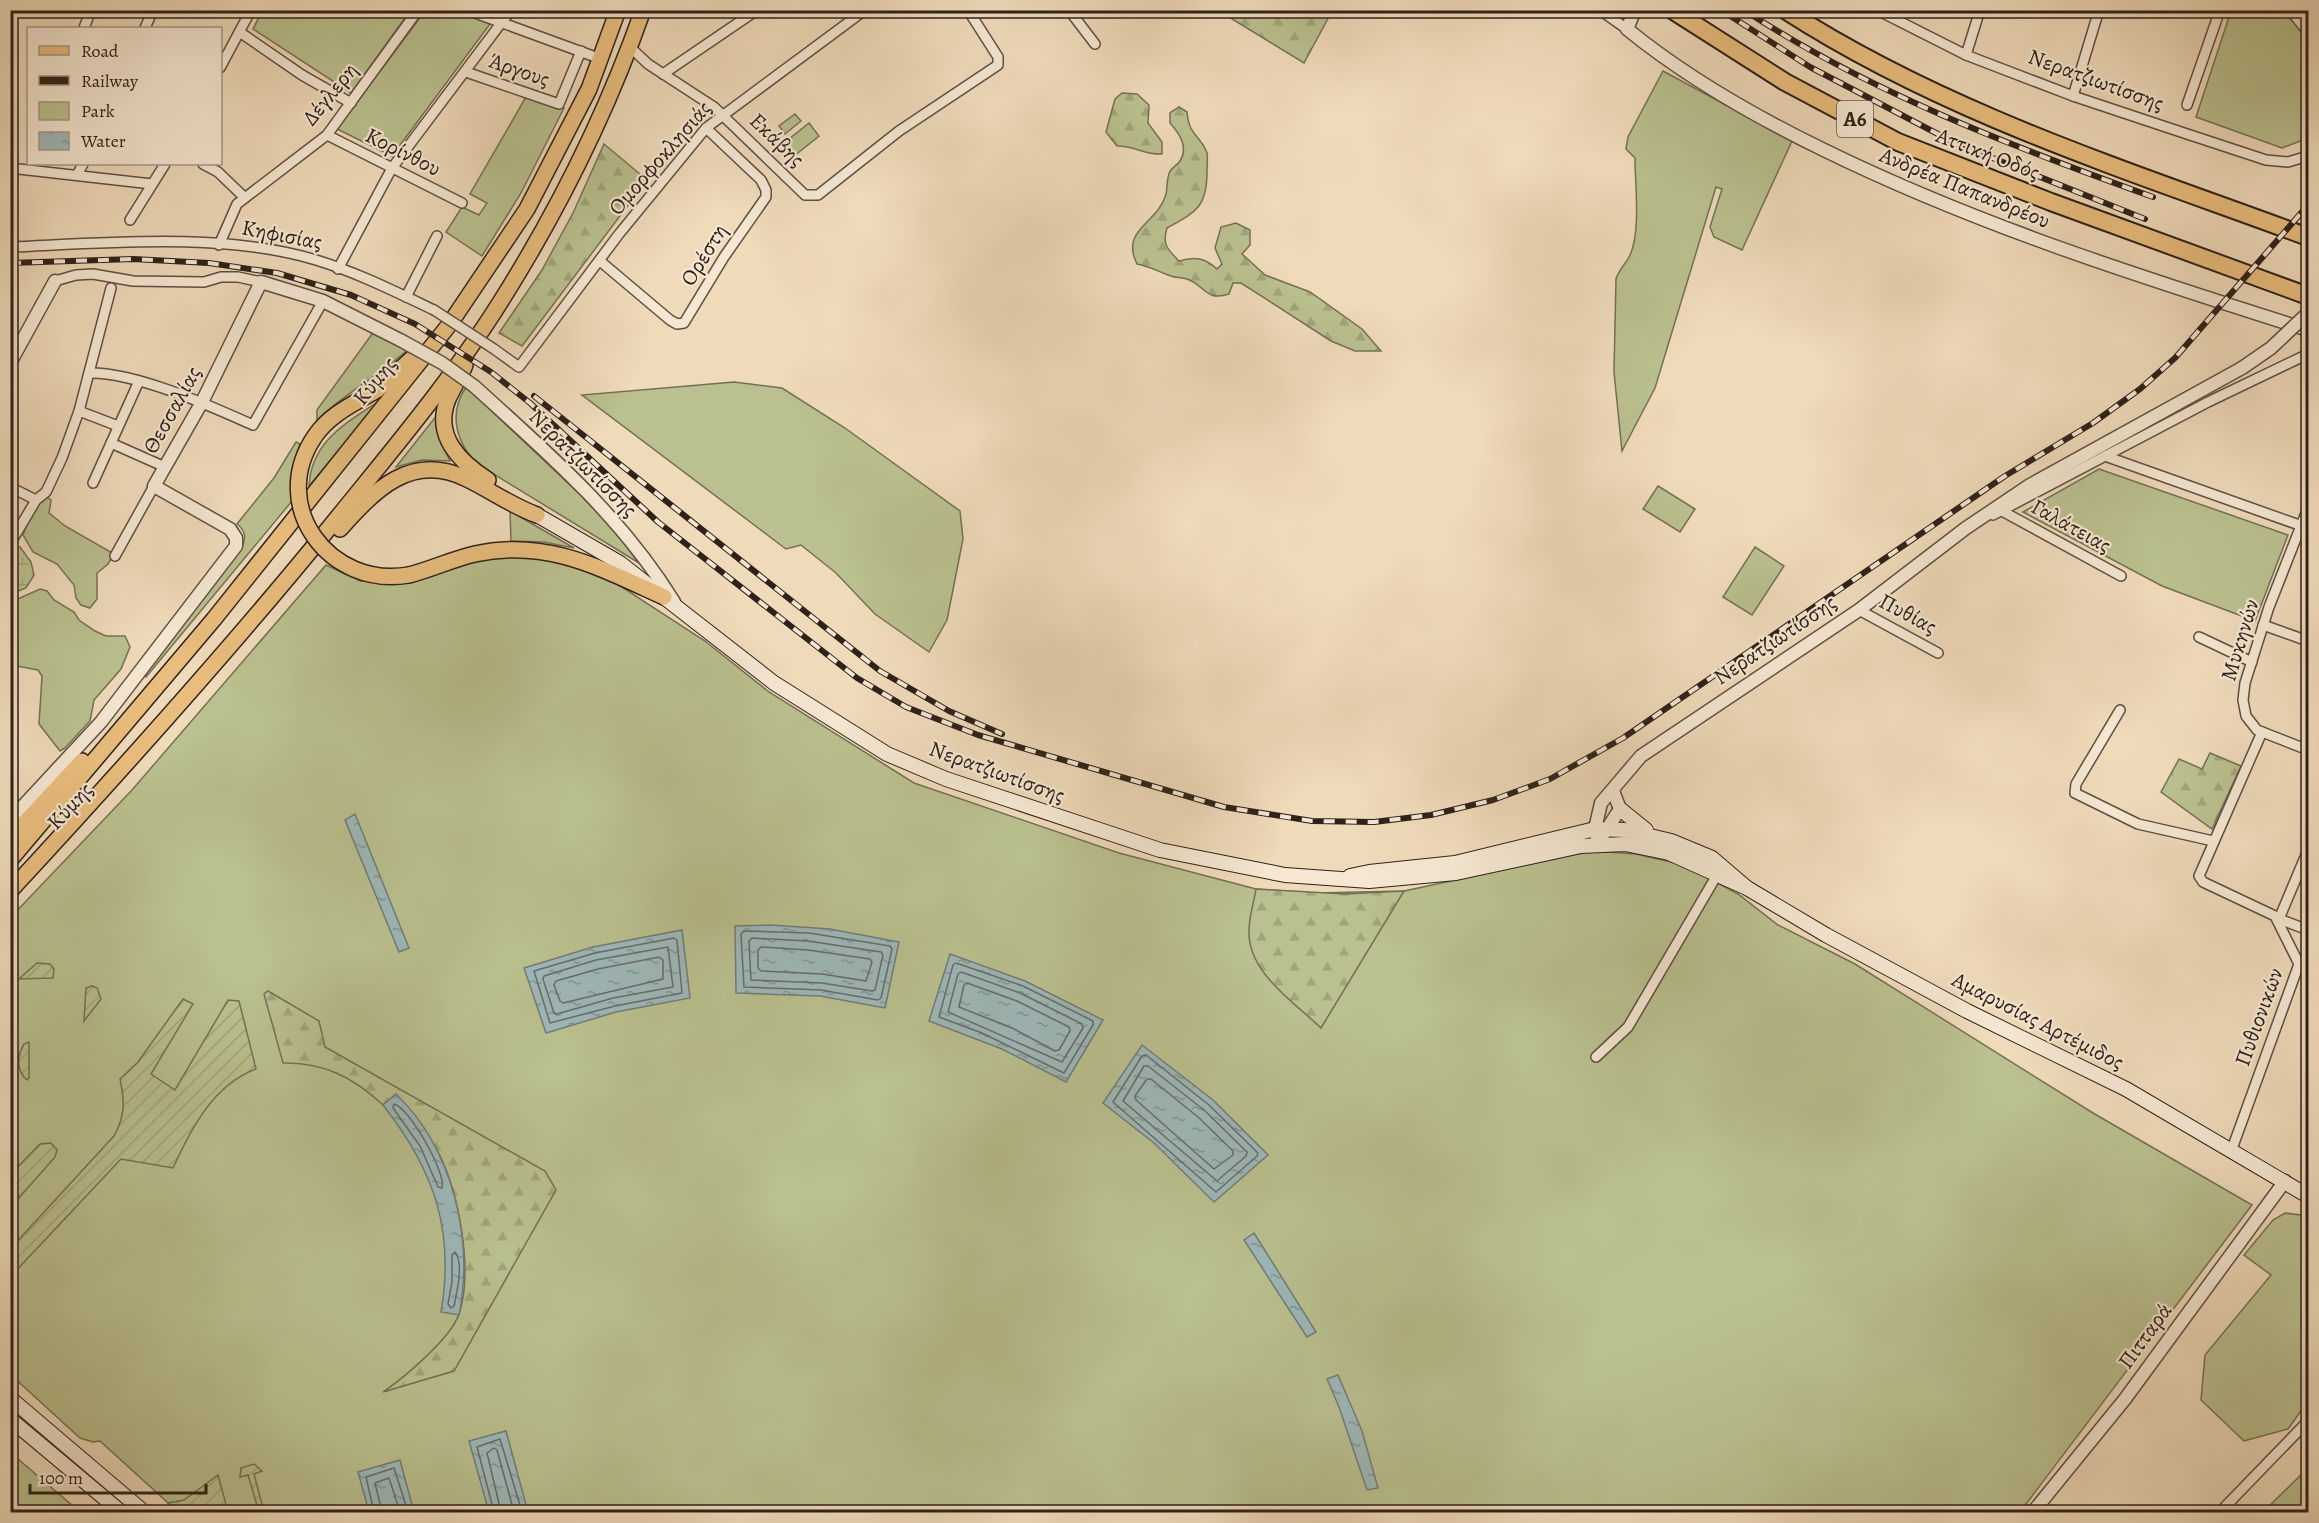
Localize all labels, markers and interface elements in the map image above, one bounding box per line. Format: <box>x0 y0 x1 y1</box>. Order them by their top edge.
legend <box>27 27 222 165</box>
text: Road <box>81 39 119 63</box>
street label: Νερατζιωτίσσης <box>2024 42 2168 118</box>
street label: Άργους <box>484 46 554 94</box>
street label: Δέγλερη <box>295 56 365 132</box>
text: Railway <box>81 69 139 93</box>
street label: Ομορφοκλησιάς <box>602 94 718 222</box>
text: Park <box>81 99 115 123</box>
road number: Α6 <box>1837 101 1873 137</box>
street label: Εκάβης <box>743 106 811 174</box>
street label: Κορίνθου <box>360 120 446 184</box>
street label: Αττική Οδός <box>1931 120 2044 188</box>
text: Water <box>80 129 126 153</box>
street label: Ανδρέα Παπανδρέου <box>1874 140 2055 236</box>
street label: Κηφισίας <box>239 213 325 258</box>
street label: Ορέστη <box>673 218 735 292</box>
street label: Κύμης <box>346 350 404 412</box>
street label: Θεσσαλίας <box>136 361 208 459</box>
street label: Νερατζιωτίσσης <box>522 402 644 524</box>
street label: Γαλάτειας <box>2026 492 2117 560</box>
street label: Πυθίας <box>1874 586 1942 642</box>
street label: Νερατζιωτίσσης <box>1708 588 1842 692</box>
street label: Μυκηνών <box>2213 595 2267 685</box>
street label: Νερατζιωτίσσης <box>925 734 1069 810</box>
street label: Κύμης <box>40 776 100 836</box>
street label: Αμαρυσίας Αρτέμιδος <box>1946 964 2129 1077</box>
street label: Πυθιονικών <box>2227 964 2291 1070</box>
street label: Πιτταρά <box>2111 1297 2179 1375</box>
scale bar <box>30 1457 206 1495</box>
text: 100 m <box>39 1466 83 1490</box>

